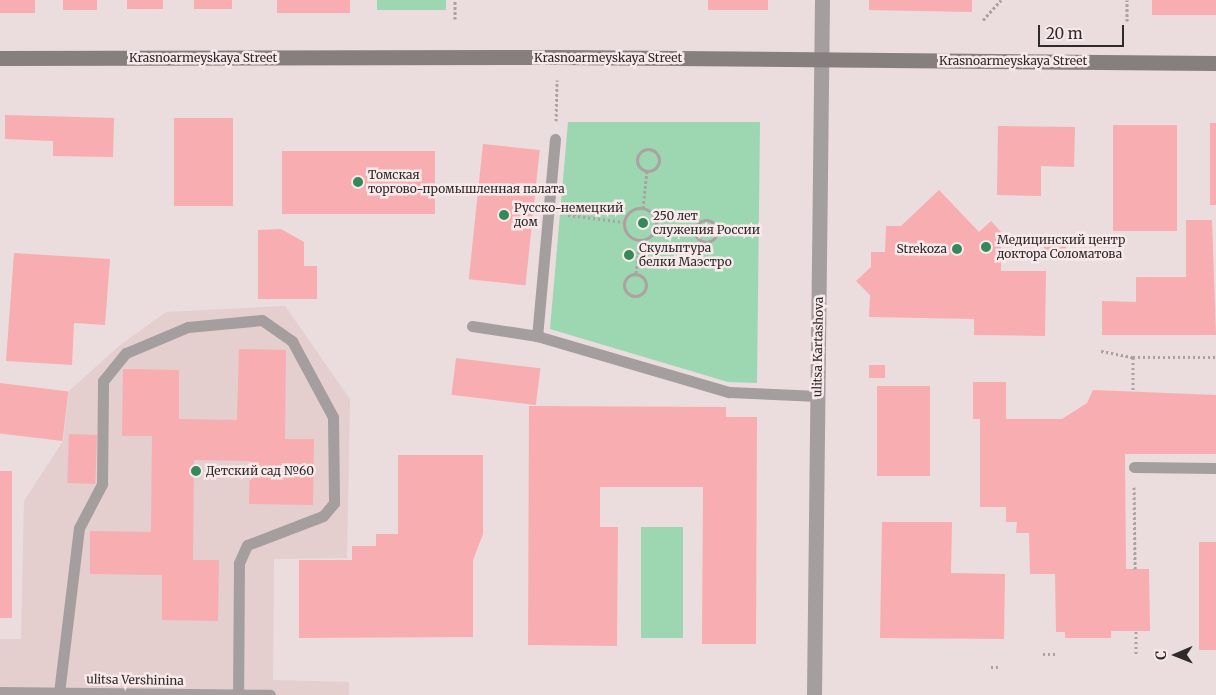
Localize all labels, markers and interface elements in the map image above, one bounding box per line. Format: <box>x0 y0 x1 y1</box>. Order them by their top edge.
scale bar <box>1041 15 1127 47</box>
text: 20 m <box>1046 24 1083 43</box>
street label: Krasnoarmeyskaya Street <box>129 51 277 65</box>
street label: Krasnoarmeyskaya Street <box>534 51 682 65</box>
street label: Krasnoarmeyskaya Street <box>939 54 1087 68</box>
place label: Томская торгово-промышленная палата <box>368 168 565 196</box>
marker: Томская торгово-промышленная палата <box>352 176 364 188</box>
place label: Русско-немецкий дом <box>514 201 623 229</box>
marker: Русско-немецкий дом <box>498 209 510 221</box>
place label: 250 лет служения России <box>653 209 760 237</box>
marker: 250 лет служения России <box>637 217 649 229</box>
place label: Медицинский центр доктора Соломатова <box>997 233 1125 261</box>
marker: Медицинский центр доктора Соломатова <box>979 240 993 254</box>
place label: Скульптура белки Маэстро <box>639 241 732 269</box>
place label: Strekoza <box>896 242 947 256</box>
marker: Strekoza <box>951 243 963 255</box>
marker: Скульптура белки Маэстро <box>623 249 635 261</box>
street label: ulitsa Kartashova <box>810 297 826 397</box>
place label: Детский сад №60 <box>206 464 314 478</box>
marker: Детский сад №60 <box>190 465 202 477</box>
north arrow <box>1151 630 1201 680</box>
text: С <box>1152 650 1170 660</box>
street label: ulitsa Vershinina <box>86 672 184 688</box>

